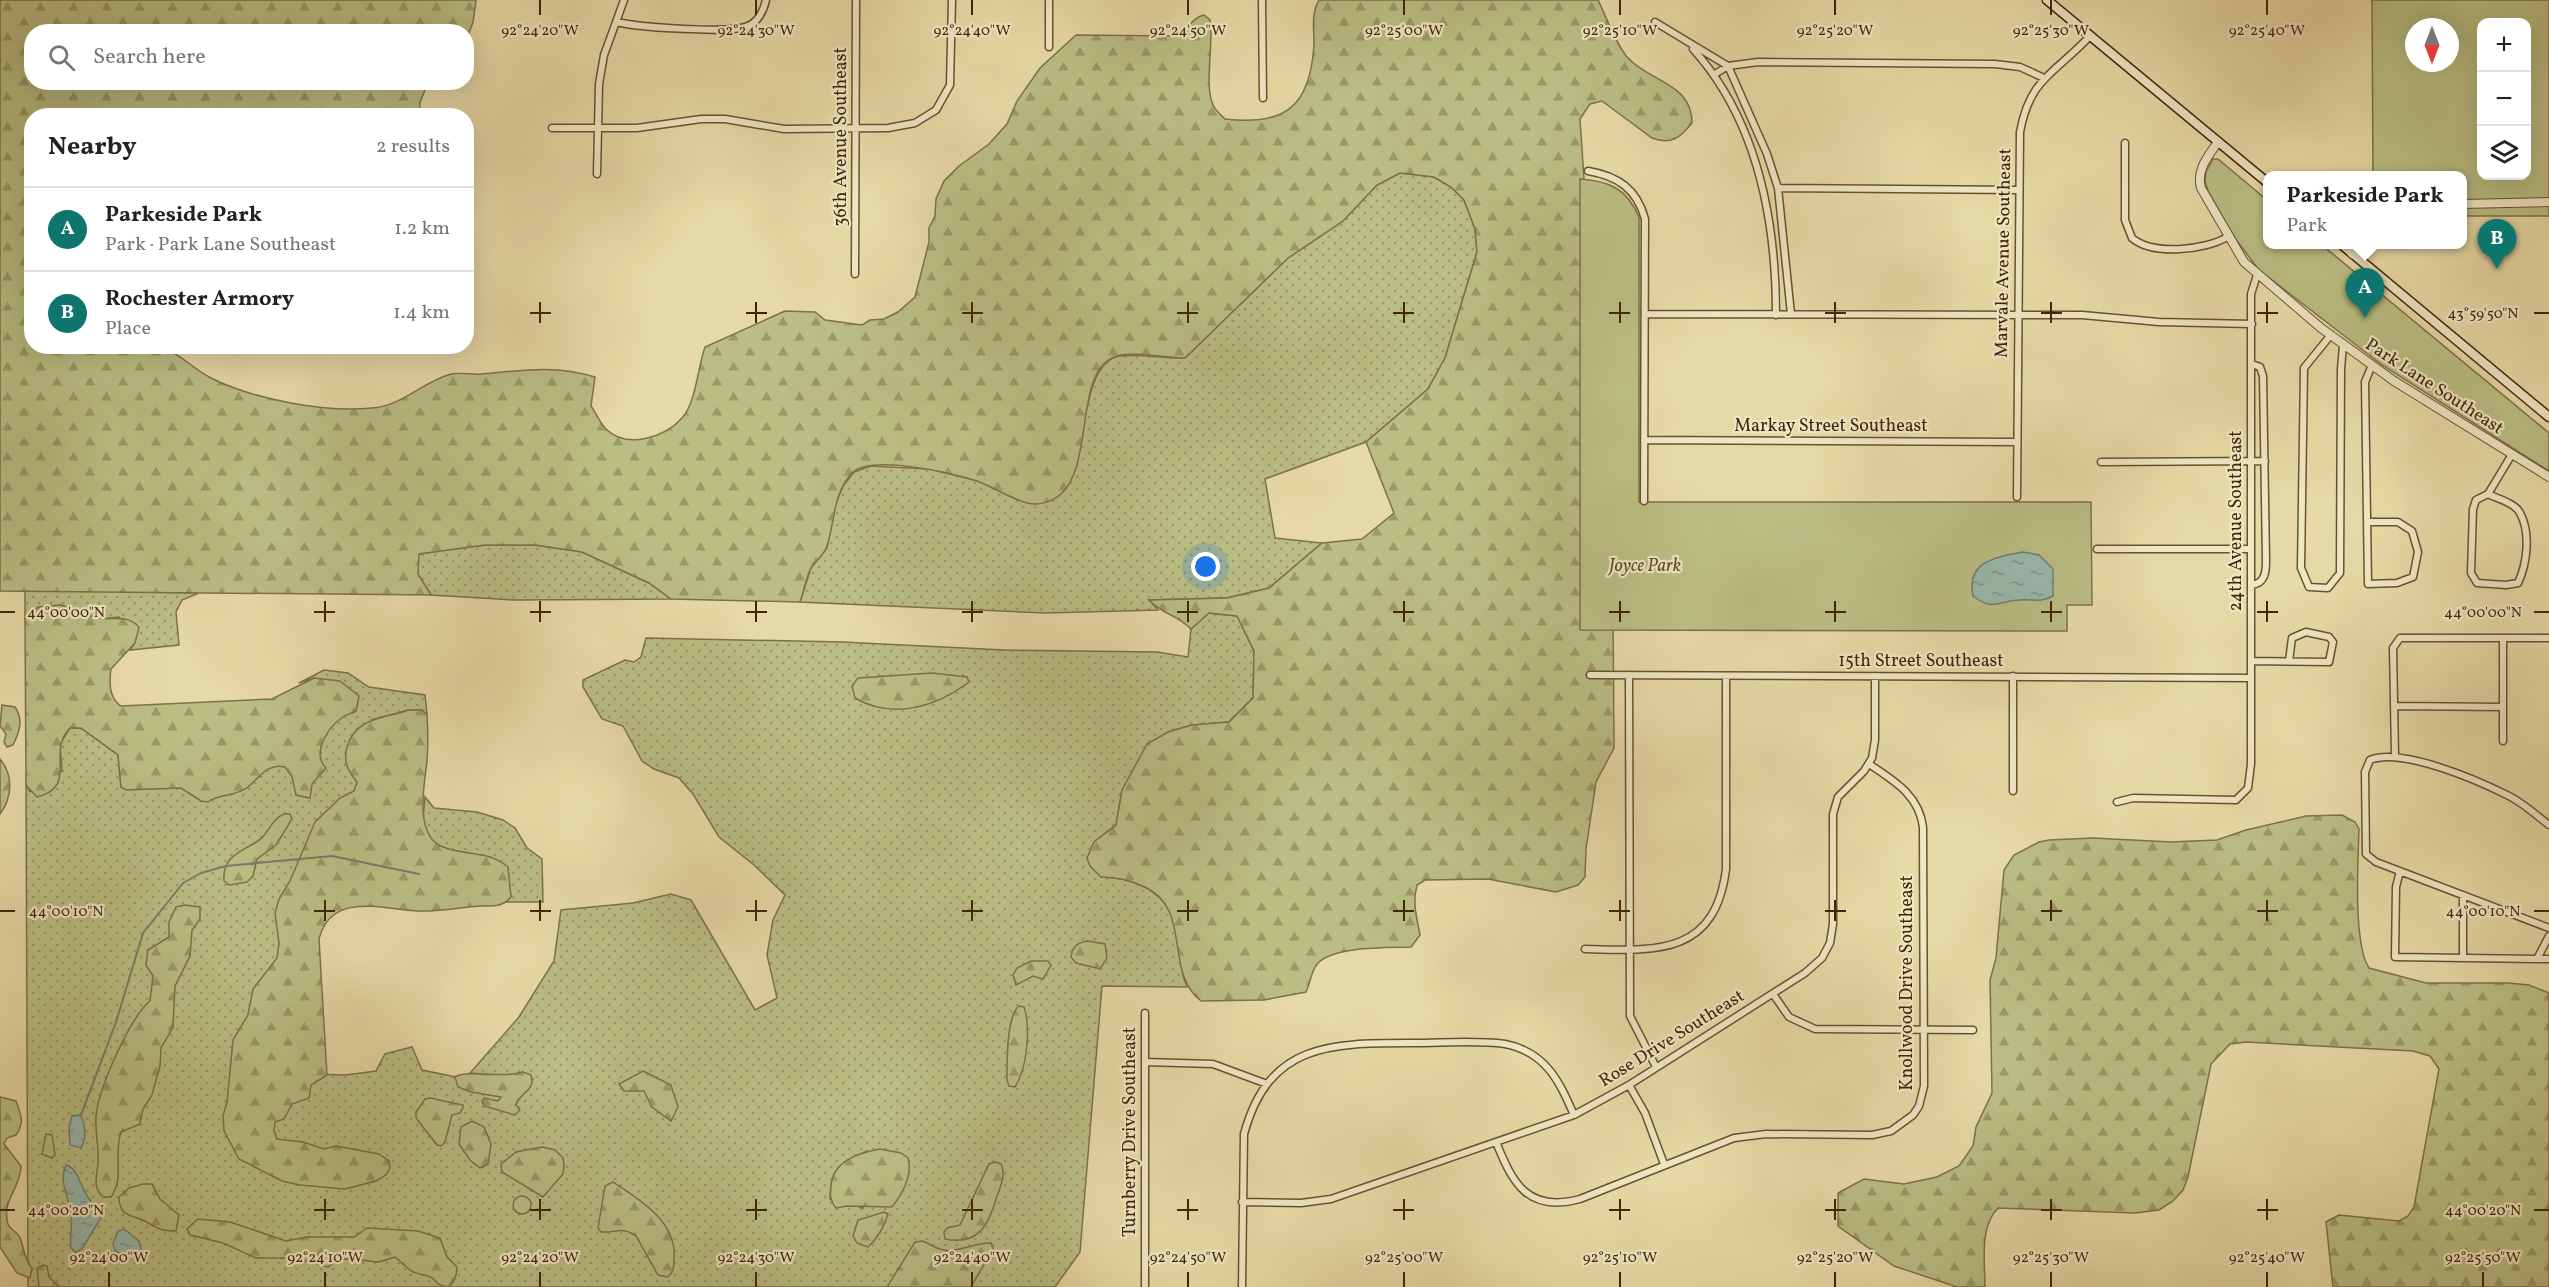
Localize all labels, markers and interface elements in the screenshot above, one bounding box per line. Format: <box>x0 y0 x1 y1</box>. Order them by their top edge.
north arrow <box>2405 18 2459 72</box>
map controls <box>2477 18 2531 180</box>
button: + <box>2477 18 2531 72</box>
text: 92°24'20"W <box>501 21 579 42</box>
text: 92°24'30"W <box>717 21 795 42</box>
text: 92°24'40"W <box>933 21 1011 42</box>
text: 92°24'50"W <box>1150 21 1226 42</box>
text: 92°25'00"W <box>1365 21 1443 42</box>
text: 92°25'10"W <box>1583 21 1657 42</box>
text: 92°25'20"W <box>1797 21 1873 42</box>
text: 92°25'30"W <box>2013 21 2089 42</box>
text: 92°25'40"W <box>2229 21 2305 42</box>
search box <box>24 24 474 90</box>
icon: search <box>45 41 78 74</box>
text: Search here <box>93 42 206 73</box>
street label: 36th Avenue Southeast <box>829 47 854 227</box>
button: − <box>2477 72 2531 126</box>
button: layers <box>2477 126 2531 180</box>
text: Nearby <box>48 129 137 165</box>
text: 2 results <box>376 133 450 161</box>
street label: Marvale Avenue Southeast <box>1990 148 2018 358</box>
popup <box>2263 171 2467 249</box>
text: Parkeside Park <box>2286 181 2444 212</box>
text: Parkeside Park <box>105 200 262 231</box>
text: Park <box>2286 212 2327 240</box>
text: A <box>60 215 75 243</box>
text: 1.2 km <box>394 215 450 243</box>
pin: B <box>2478 220 2516 269</box>
text: Park · Park Lane Southeast <box>105 231 336 259</box>
pin: A <box>2346 268 2384 318</box>
text: Rochester Armory <box>105 284 294 315</box>
text: B <box>61 299 74 327</box>
text: 1.4 km <box>393 299 450 327</box>
text: 43°59'50"N <box>2448 304 2518 325</box>
text: Place <box>105 315 151 343</box>
street label: Park Lane Southeast <box>2360 333 2508 441</box>
street label: Markay Street Southeast <box>1734 414 1928 439</box>
street label: 24th Avenue Southeast <box>2224 430 2249 612</box>
your location <box>1191 552 1220 581</box>
park label: Joyce Park <box>1607 554 1681 579</box>
text: 44°00'00"N <box>27 603 105 624</box>
text: 44°00'00"N <box>2444 603 2522 624</box>
street label: 15th Street Southeast <box>1838 649 2004 674</box>
street label: Knollwood Drive Southeast <box>1895 875 1920 1091</box>
text: 44°00'10"N <box>29 902 103 923</box>
text: 44°00'10"N <box>2446 902 2520 923</box>
street label: Rose Drive Southeast <box>1594 984 1750 1094</box>
street label: Turnberry Drive Southeast <box>1118 1027 1143 1237</box>
text: 44°00'20"N <box>28 1201 104 1222</box>
text: 44°00'20"N <box>2445 1201 2521 1222</box>
text: 92°24'00"W <box>70 1248 148 1269</box>
text: 92°24'10"W <box>287 1248 363 1269</box>
text: 92°24'20"W <box>501 1248 579 1269</box>
text: 92°24'30"W <box>717 1248 795 1269</box>
text: 92°24'40"W <box>933 1248 1011 1269</box>
text: 92°24'50"W <box>1150 1248 1226 1269</box>
text: 92°25'00"W <box>1365 1248 1443 1269</box>
text: 92°25'10"W <box>1583 1248 1657 1269</box>
text: 92°25'20"W <box>1797 1248 1873 1269</box>
text: 92°25'30"W <box>2013 1248 2089 1269</box>
text: 92°25'40"W <box>2229 1248 2305 1269</box>
text: 92°25'50"W <box>2445 1248 2521 1269</box>

